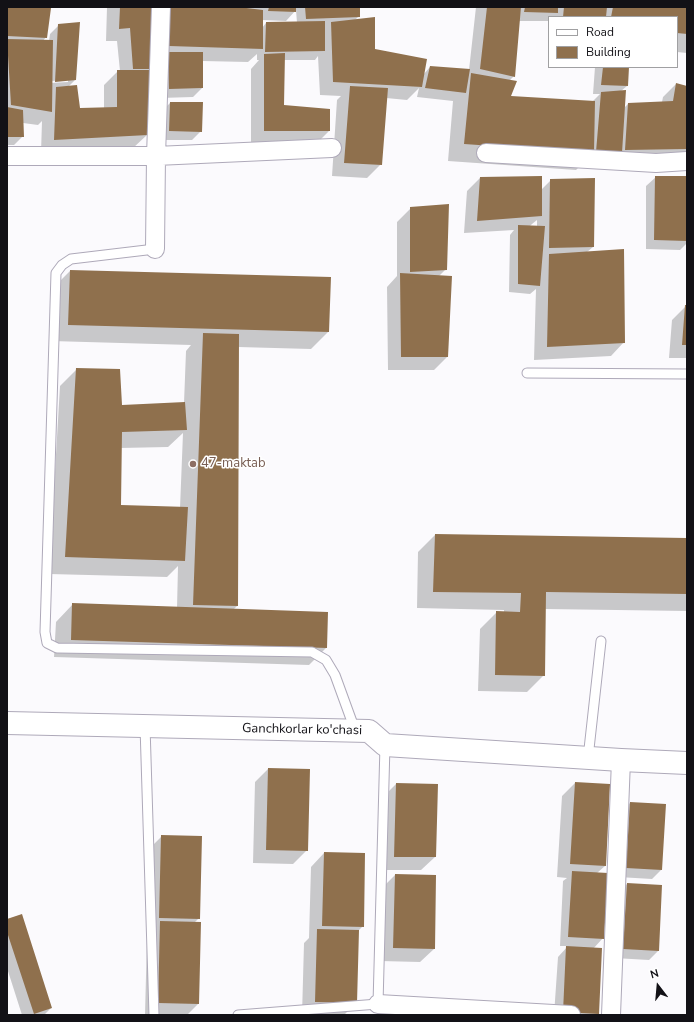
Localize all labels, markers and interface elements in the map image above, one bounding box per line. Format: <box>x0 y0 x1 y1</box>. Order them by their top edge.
legend <box>548 16 678 68</box>
text: Road <box>586 24 614 40</box>
text: Building <box>586 44 631 60</box>
place label: 47-maktab <box>201 456 265 472</box>
marker: 47-maktab <box>188 459 198 469</box>
street label: Ganchkorlar ko'chasi <box>242 721 362 739</box>
north arrow <box>638 966 678 1006</box>
text: N <box>649 966 661 982</box>

